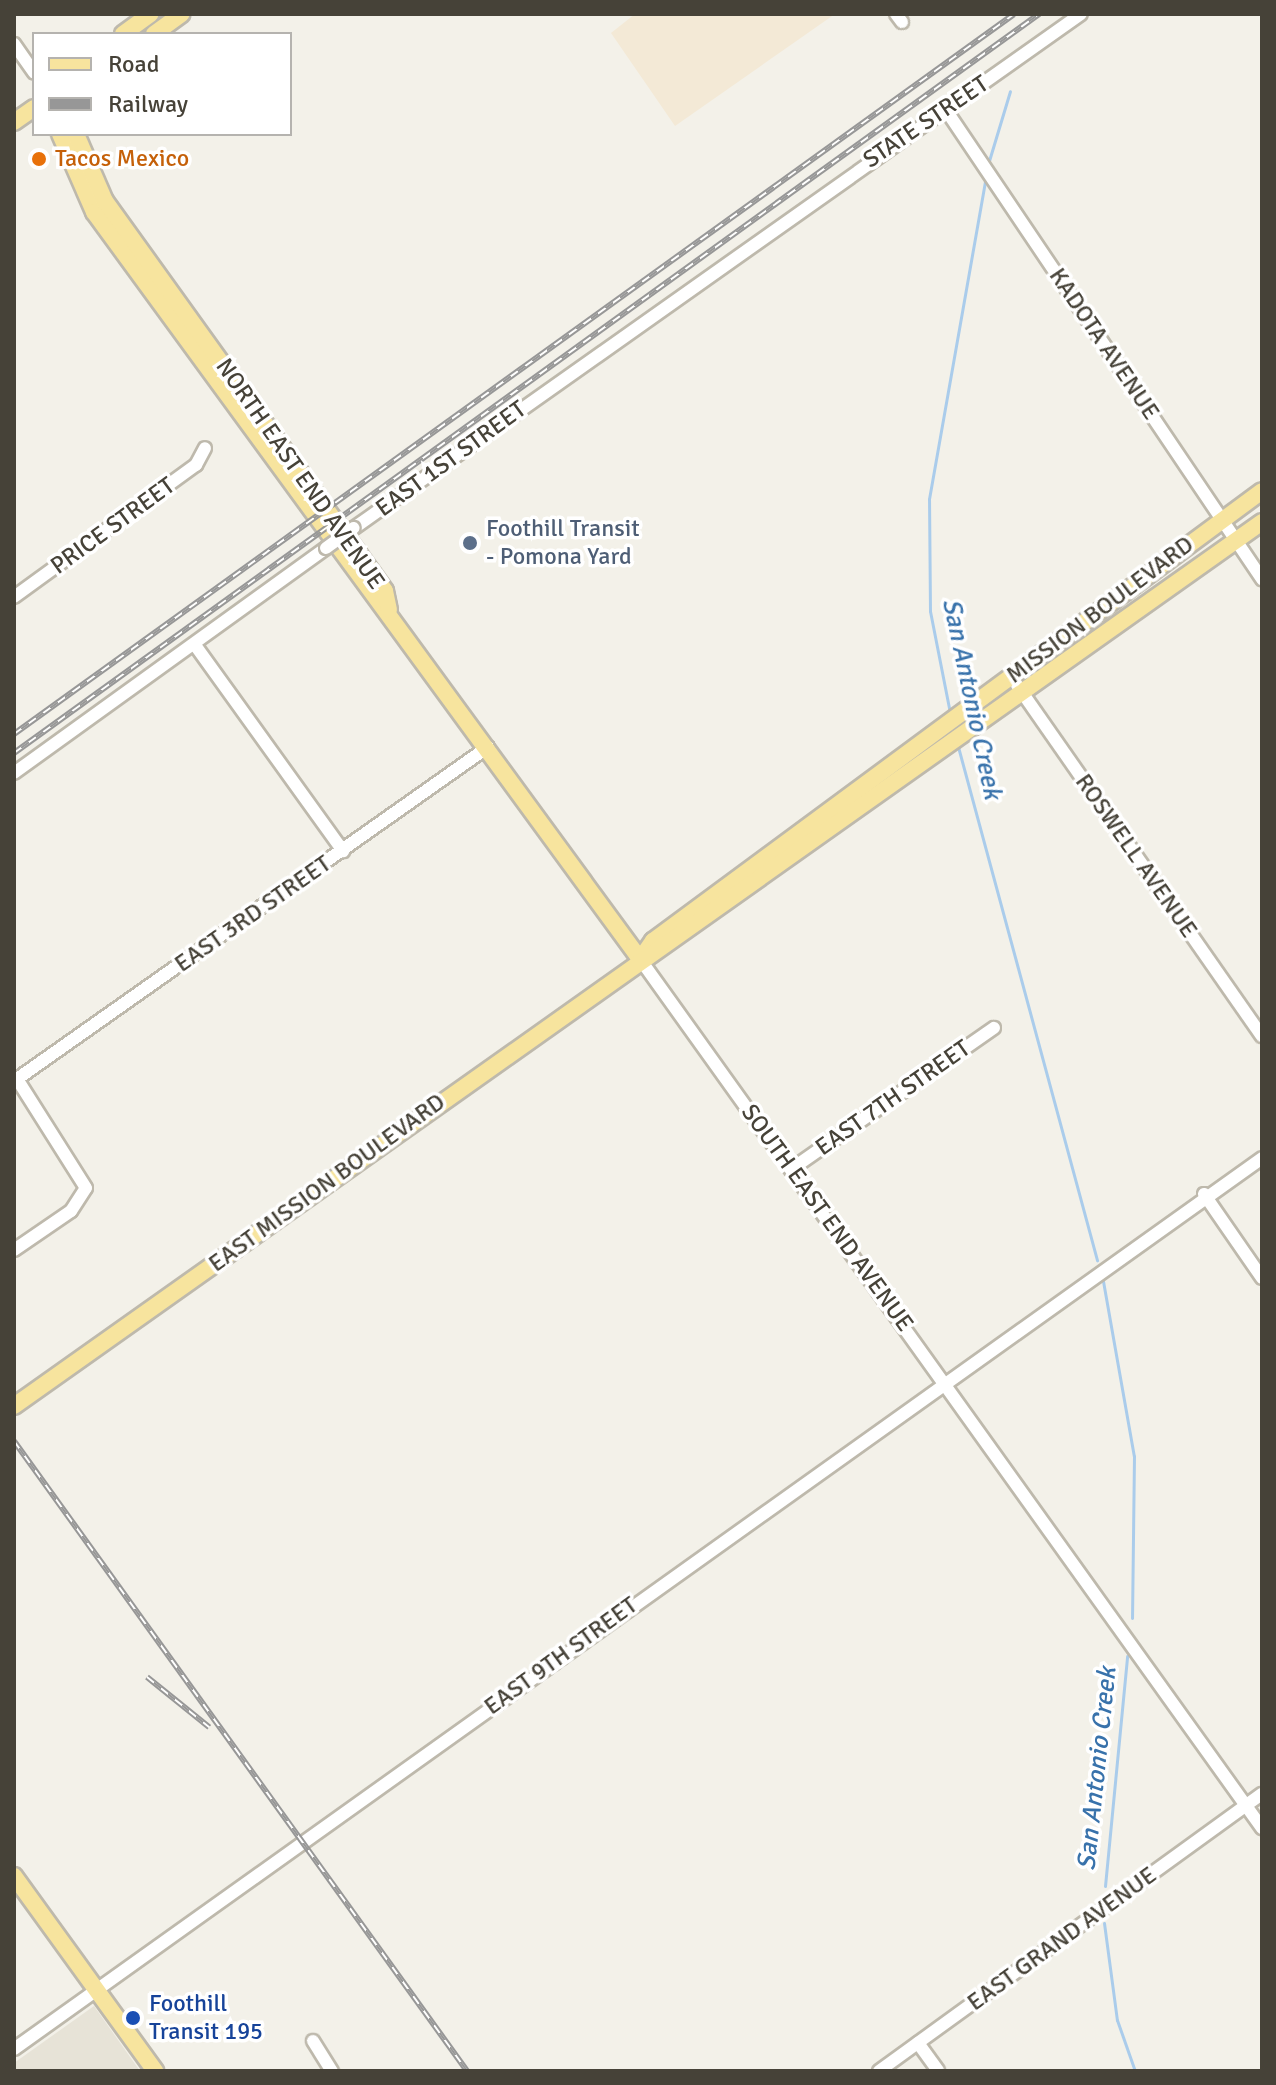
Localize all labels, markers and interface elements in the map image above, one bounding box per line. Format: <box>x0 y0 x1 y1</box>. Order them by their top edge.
legend <box>32 32 292 136</box>
text: Road <box>108 49 159 79</box>
street label: STATE STREET <box>858 70 994 174</box>
text: Railway <box>108 89 188 119</box>
place label: Tacos Mexico <box>55 145 189 173</box>
marker: Tacos Mexico <box>30 150 48 168</box>
street label: KADOTA AVENUE <box>1043 263 1165 425</box>
street label: NORTH EAST END AVENUE <box>209 353 391 595</box>
street label: EAST 1ST STREET <box>370 395 532 523</box>
street label: PRICE STREET <box>45 471 181 581</box>
place label: Foothill Transit - Pomona Yard <box>486 515 640 571</box>
street label: MISSION BOULEVARD <box>1001 530 1199 690</box>
marker: Foothill Transit - Pomona Yard <box>461 534 479 552</box>
water label: San Antonio Creek <box>934 596 1008 802</box>
street label: ROSWELL AVENUE <box>1069 769 1203 943</box>
street label: EAST 3RD STREET <box>169 849 337 979</box>
street label: EAST 7TH STREET <box>810 1034 976 1162</box>
street label: EAST MISSION BOULEVARD <box>203 1088 451 1278</box>
street label: SOUTH EAST END AVENUE <box>735 1099 919 1337</box>
street label: EAST 9TH STREET <box>479 1591 643 1721</box>
water label: San Antonio Creek <box>1072 1666 1124 1872</box>
street label: EAST GRAND AVENUE <box>962 1861 1162 2017</box>
place label: Foothill Transit 195 <box>149 1990 263 2046</box>
marker: Foothill Transit 195 <box>124 2009 142 2027</box>

